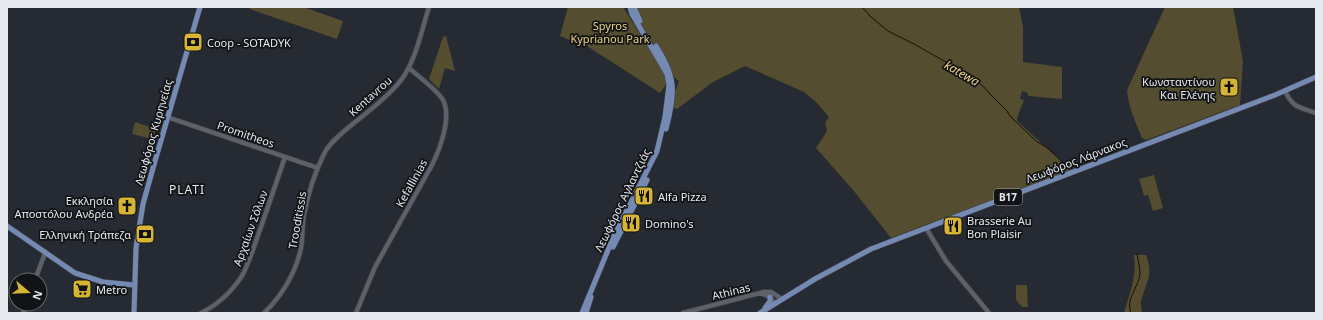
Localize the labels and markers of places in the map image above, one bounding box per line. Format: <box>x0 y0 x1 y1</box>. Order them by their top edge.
bank icon: Coop - SOTADYK <box>182 31 204 53</box>
place label: Coop - SOTADYK <box>207 35 291 50</box>
place label: Κωνσταντίνου Και Ελένης <box>1142 74 1215 102</box>
church icon: Κωνσταντίνου Και Ελένης <box>1218 76 1240 98</box>
restaurant icon: Alfa Pizza <box>633 185 655 207</box>
place label: Alfa Pizza <box>658 189 707 204</box>
place label: Εκκλησία Αποστόλου Ανδρέα <box>15 193 113 221</box>
church icon: Εκκλησία Αποστόλου Ανδρέα <box>116 195 138 217</box>
restaurant icon: Domino's <box>620 212 642 234</box>
place label: Brasserie Au Bon Plaisir <box>967 213 1032 241</box>
restaurant icon: Brasserie Au Bon Plaisir <box>942 215 964 237</box>
place label: Domino's <box>645 216 694 231</box>
bank icon: Ελληνική Τράπεζα <box>134 223 156 245</box>
place label: Ελληνική Τράπεζα <box>39 227 131 242</box>
supermarket icon: Metro <box>71 278 93 300</box>
place label: Metro <box>96 282 127 297</box>

